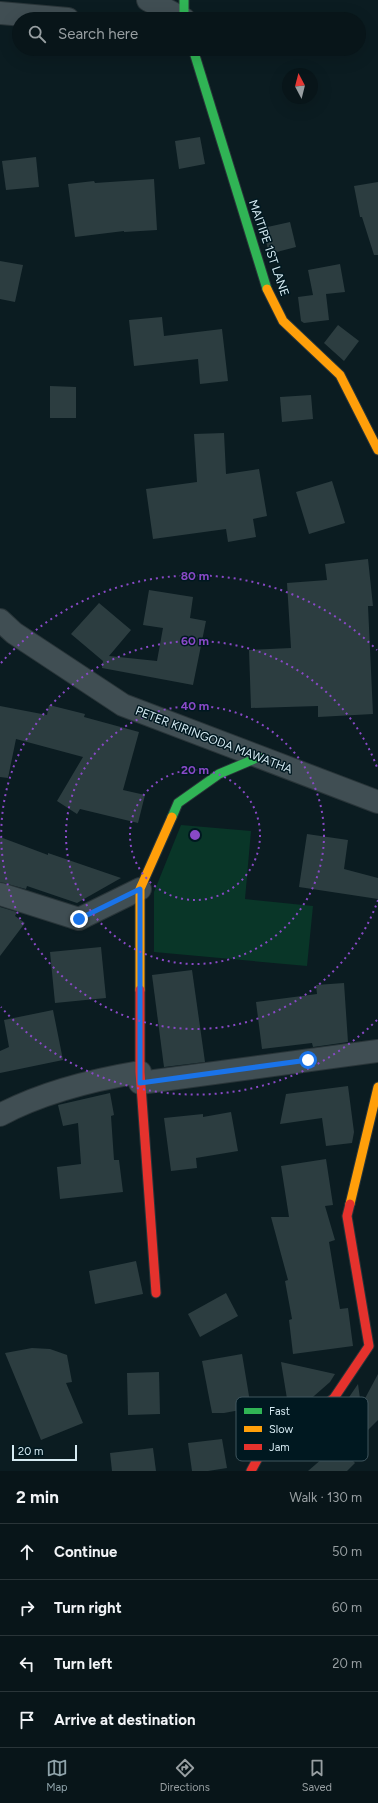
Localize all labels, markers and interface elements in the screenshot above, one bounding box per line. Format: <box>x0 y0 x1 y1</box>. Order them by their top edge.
search box <box>12 12 366 56</box>
icon: search <box>26 23 48 45</box>
text: Search here <box>58 25 138 43</box>
north arrow <box>282 68 318 104</box>
street label: MAITIPE 1ST LANE <box>246 198 292 298</box>
text: 80 m <box>181 569 209 583</box>
text: 60 m <box>181 634 209 648</box>
text: 40 m <box>181 699 209 713</box>
street label: PETER KIRINGODA MAWATHA <box>133 703 295 777</box>
text: 20 m <box>181 763 209 777</box>
centre of rings <box>188 828 202 842</box>
route end <box>70 910 88 928</box>
route start <box>299 1051 317 1069</box>
legend <box>236 1397 368 1461</box>
text: Fast <box>269 1405 290 1418</box>
text: Slow <box>269 1423 293 1436</box>
text: Jam <box>269 1441 290 1454</box>
scale bar <box>12 1443 77 1462</box>
text: 20 m <box>18 1445 43 1458</box>
text: 2 min <box>16 1487 59 1507</box>
text: Walk · 130 m <box>289 1490 362 1505</box>
icon: ahead <box>16 1541 38 1563</box>
text: Continue <box>54 1543 117 1561</box>
text: 50 m <box>332 1544 362 1559</box>
icon: right <box>16 1597 38 1619</box>
text: Turn right <box>54 1599 122 1617</box>
text: 60 m <box>332 1600 362 1615</box>
icon: left <box>16 1653 38 1675</box>
text: Turn left <box>54 1655 112 1673</box>
text: 20 m <box>332 1656 362 1671</box>
icon: arrive <box>16 1709 38 1731</box>
text: Arrive at destination <box>54 1711 195 1729</box>
tab: Map <box>46 1757 68 1794</box>
tab: Directions <box>160 1757 210 1794</box>
tab: Saved <box>302 1757 332 1794</box>

